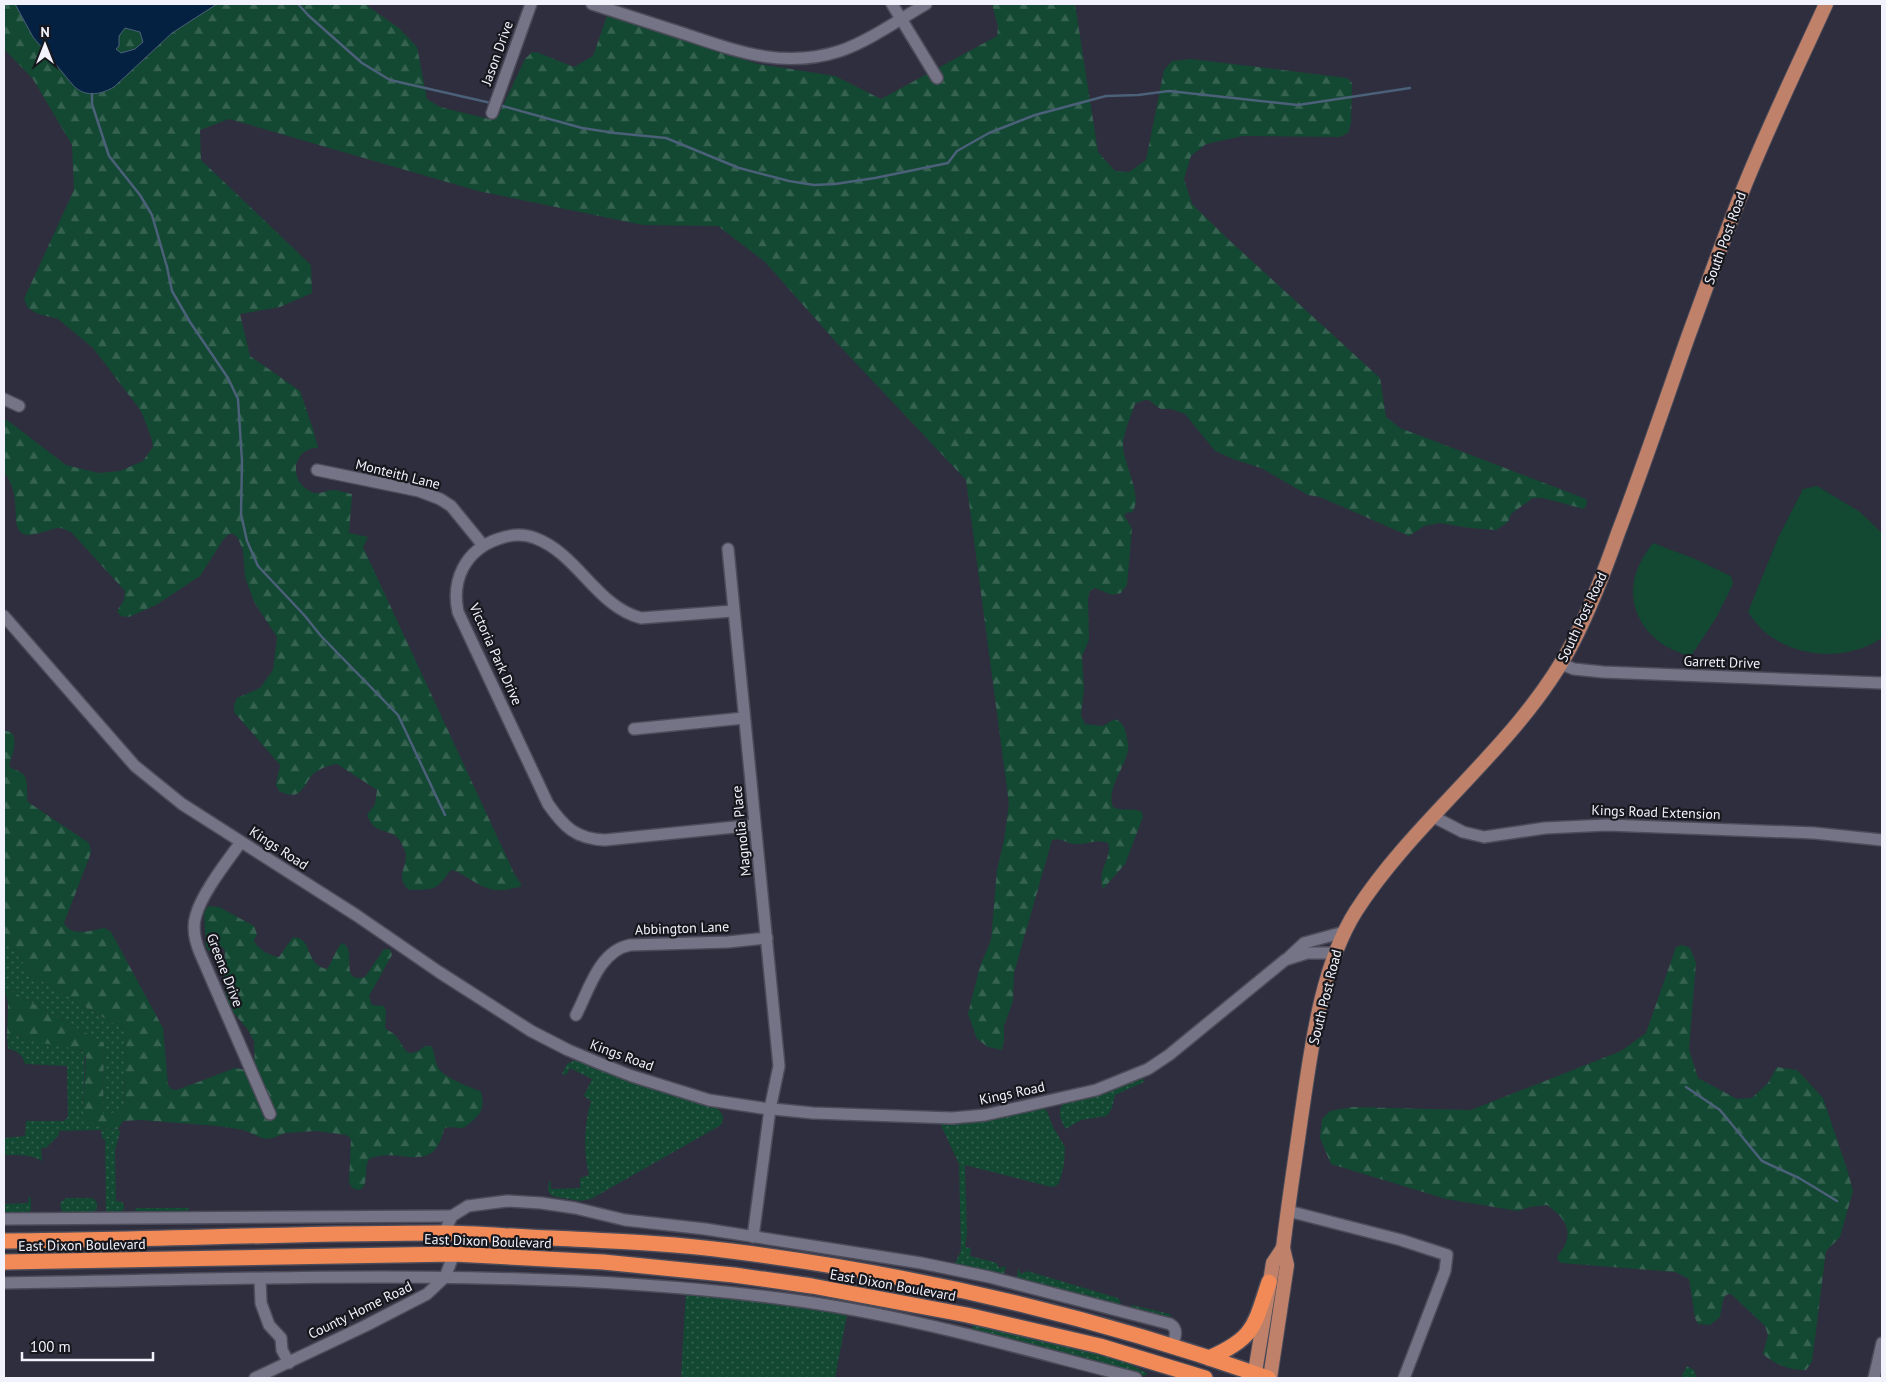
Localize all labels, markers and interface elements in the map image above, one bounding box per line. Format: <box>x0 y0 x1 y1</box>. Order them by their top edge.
street label: Jason Drive <box>477 18 517 89</box>
north arrow <box>20 20 70 70</box>
text: N <box>40 23 50 41</box>
street label: South Post Road <box>1700 189 1750 287</box>
street label: Monteith Lane <box>354 455 442 493</box>
street label: South Post Road <box>1553 569 1611 665</box>
street label: Victoria Park Drive <box>465 599 527 708</box>
street label: Garrett Drive <box>1683 652 1761 672</box>
street label: Magnolia Place <box>727 785 755 877</box>
street label: Kings Road Extension <box>1591 801 1721 823</box>
street label: Kings Road <box>246 822 312 874</box>
street label: Abbington Lane <box>635 917 729 939</box>
street label: Greene Drive <box>203 931 247 1009</box>
street label: South Post Road <box>1304 948 1346 1046</box>
street label: Kings Road <box>588 1035 656 1075</box>
street label: Kings Road <box>977 1077 1047 1109</box>
street label: East Dixon Boulevard <box>424 1230 552 1252</box>
street label: East Dixon Boulevard <box>18 1235 146 1255</box>
street label: East Dixon Boulevard <box>829 1265 957 1305</box>
street label: County Home Road <box>305 1277 415 1343</box>
scale bar <box>22 1330 154 1362</box>
text: 100 m <box>30 1337 71 1356</box>

